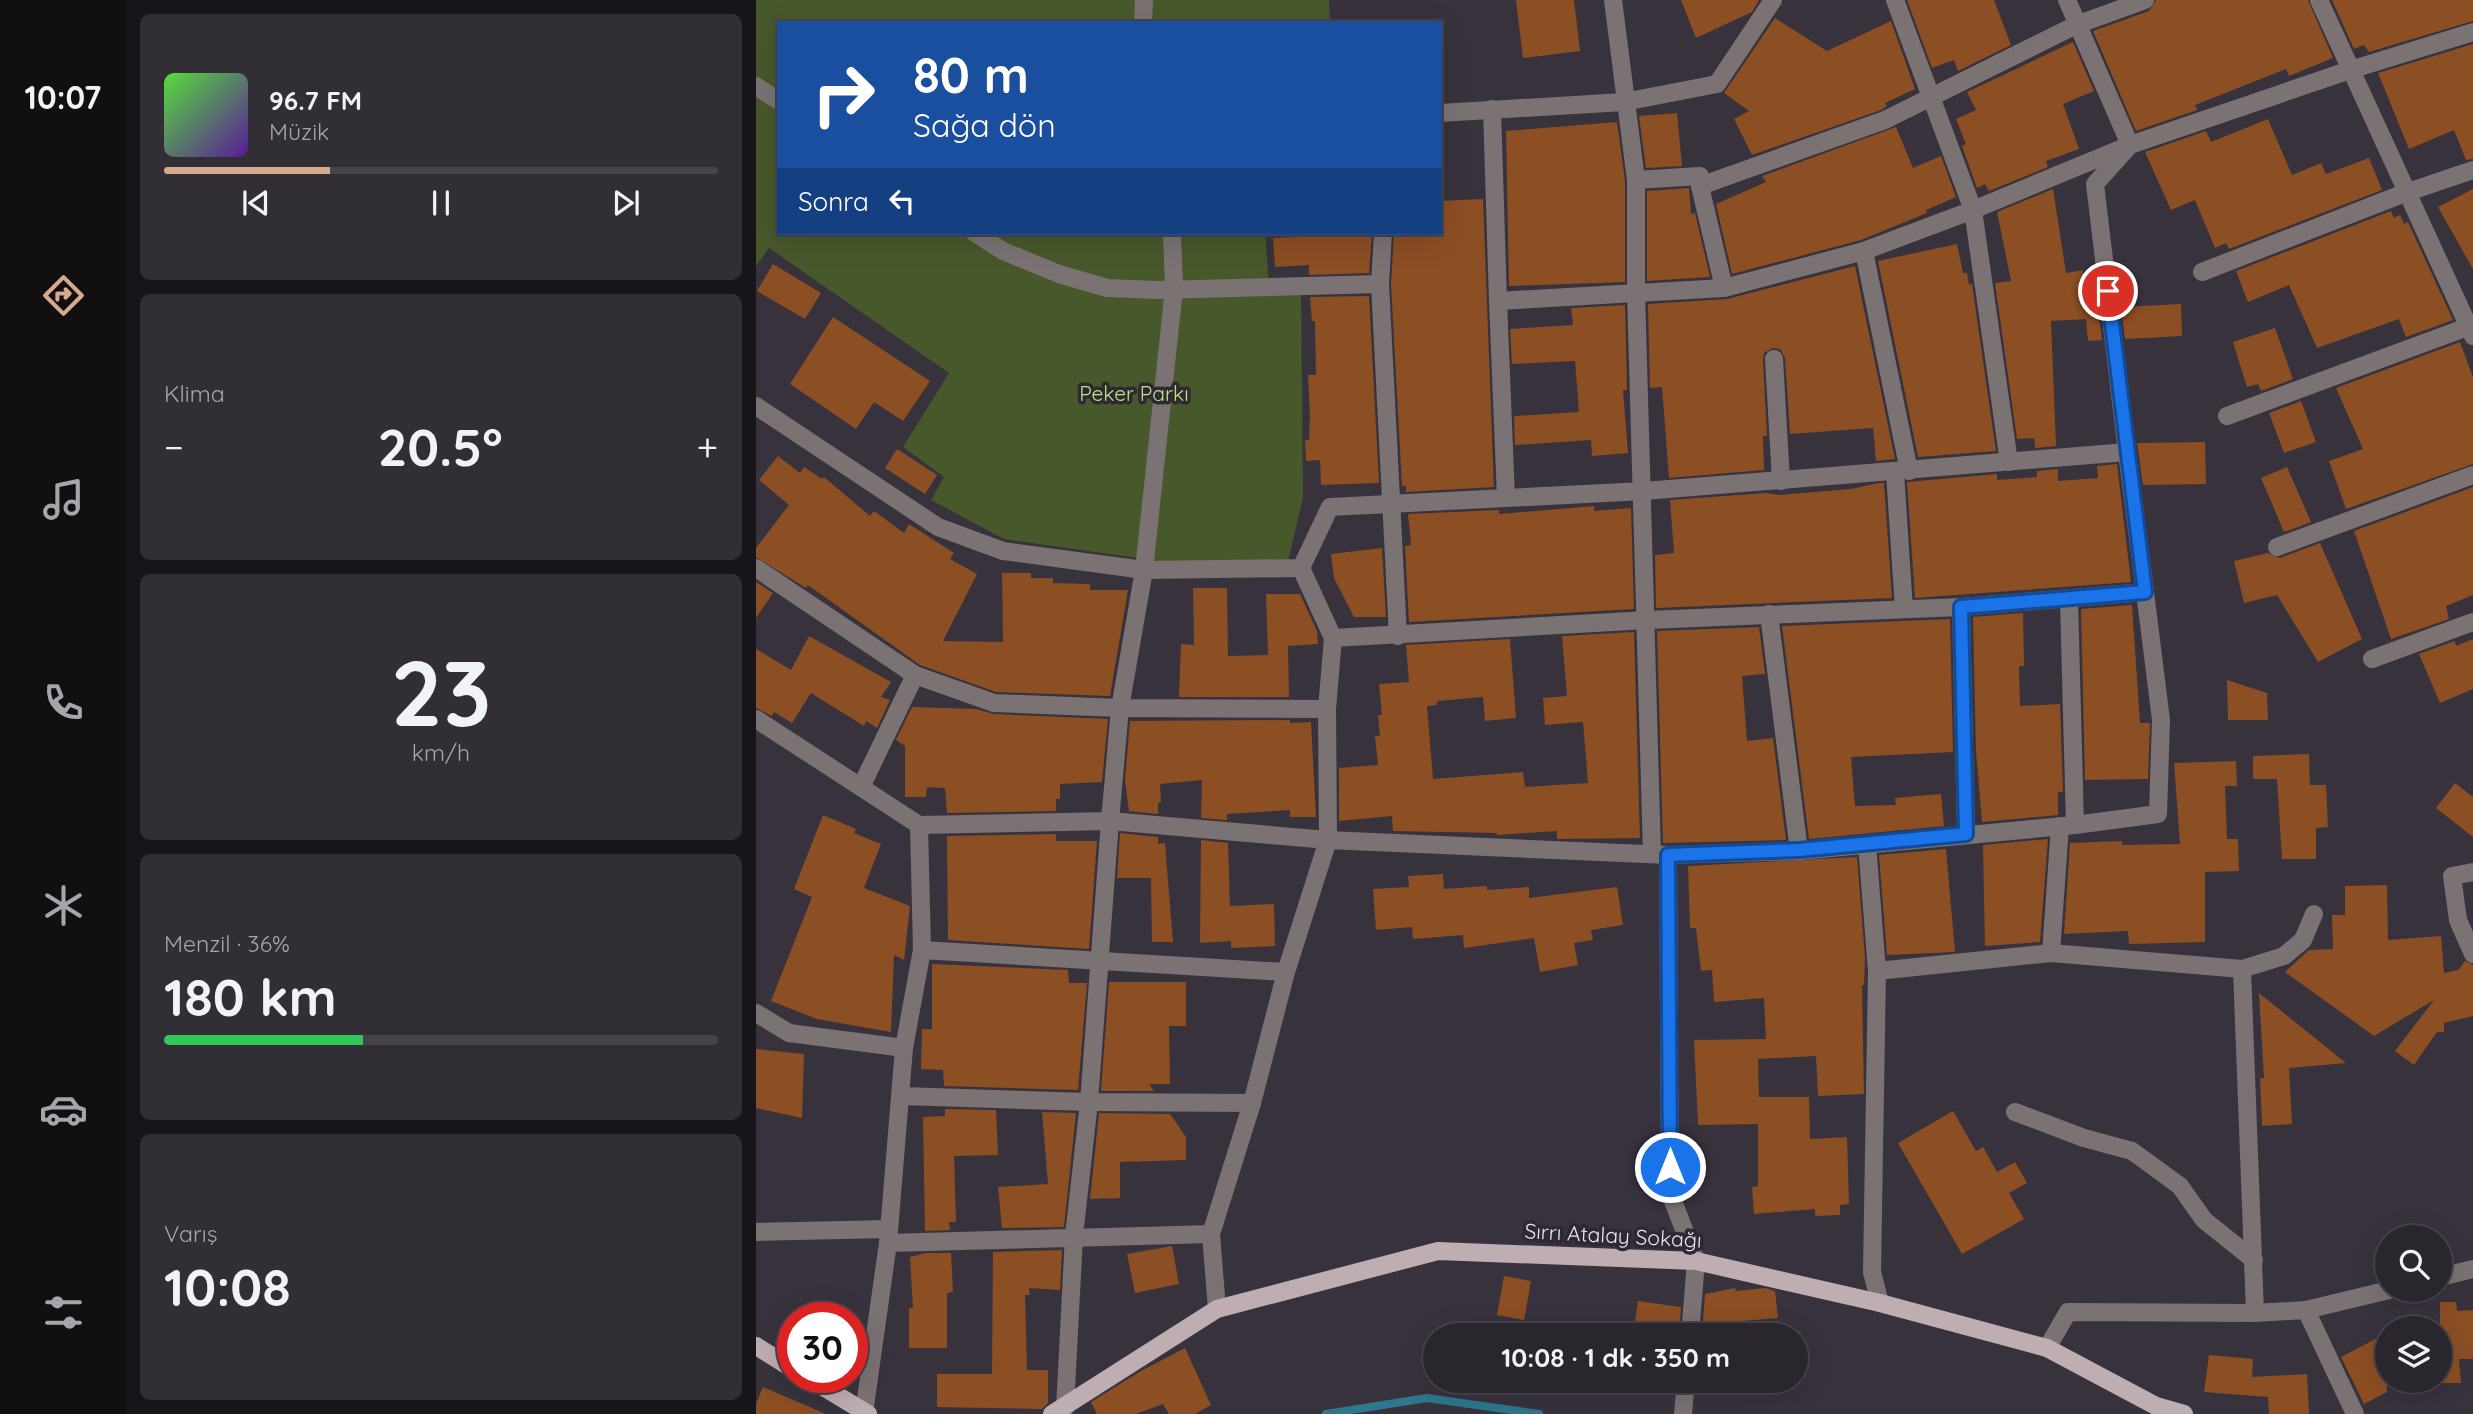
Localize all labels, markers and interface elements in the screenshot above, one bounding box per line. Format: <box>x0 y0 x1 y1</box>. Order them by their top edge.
text: 80 m <box>913 44 1029 105</box>
icon: right <box>798 49 889 140</box>
text: 10:07 <box>25 77 101 117</box>
text: 96.7 FM <box>269 84 362 117</box>
text: Sağa dön <box>913 105 1056 145</box>
text: Müzik <box>269 117 329 146</box>
icon: left <box>883 182 921 220</box>
icon: previous <box>237 184 275 222</box>
icon: pause <box>422 184 460 222</box>
icon: next <box>607 184 645 222</box>
text: Sonra <box>798 185 869 218</box>
pin <box>2078 261 2138 321</box>
icon: directions <box>39 271 88 320</box>
icon: arrive <box>2089 272 2127 310</box>
text: Klima <box>164 379 225 408</box>
park label: Peker Parkı <box>1079 380 1189 406</box>
text: 20.5° <box>378 414 503 479</box>
text: − <box>164 423 184 471</box>
text: + <box>697 423 718 471</box>
icon: music <box>39 475 88 524</box>
text: 23 <box>391 635 491 749</box>
icon: phone <box>39 678 88 727</box>
text: km/h <box>412 738 470 767</box>
icon: climate <box>39 881 88 930</box>
text: Menzil · 36% <box>164 929 290 958</box>
text: 180 km <box>164 964 337 1029</box>
icon: car <box>39 1085 88 1134</box>
position arrow <box>1633 1130 1707 1204</box>
street label: Sırrı Atalay Sokağı <box>1524 1217 1702 1253</box>
text: Varış <box>164 1219 218 1248</box>
map controls <box>2375 1225 2452 1393</box>
button: search <box>2375 1225 2452 1302</box>
text: 10:08 <box>164 1254 291 1319</box>
icon: filters <box>39 1288 88 1337</box>
speed limit sign: 30 <box>777 1302 868 1393</box>
button: layers <box>2375 1316 2452 1393</box>
text: 10:08 · 1 dk · 350 m <box>1501 1341 1730 1374</box>

